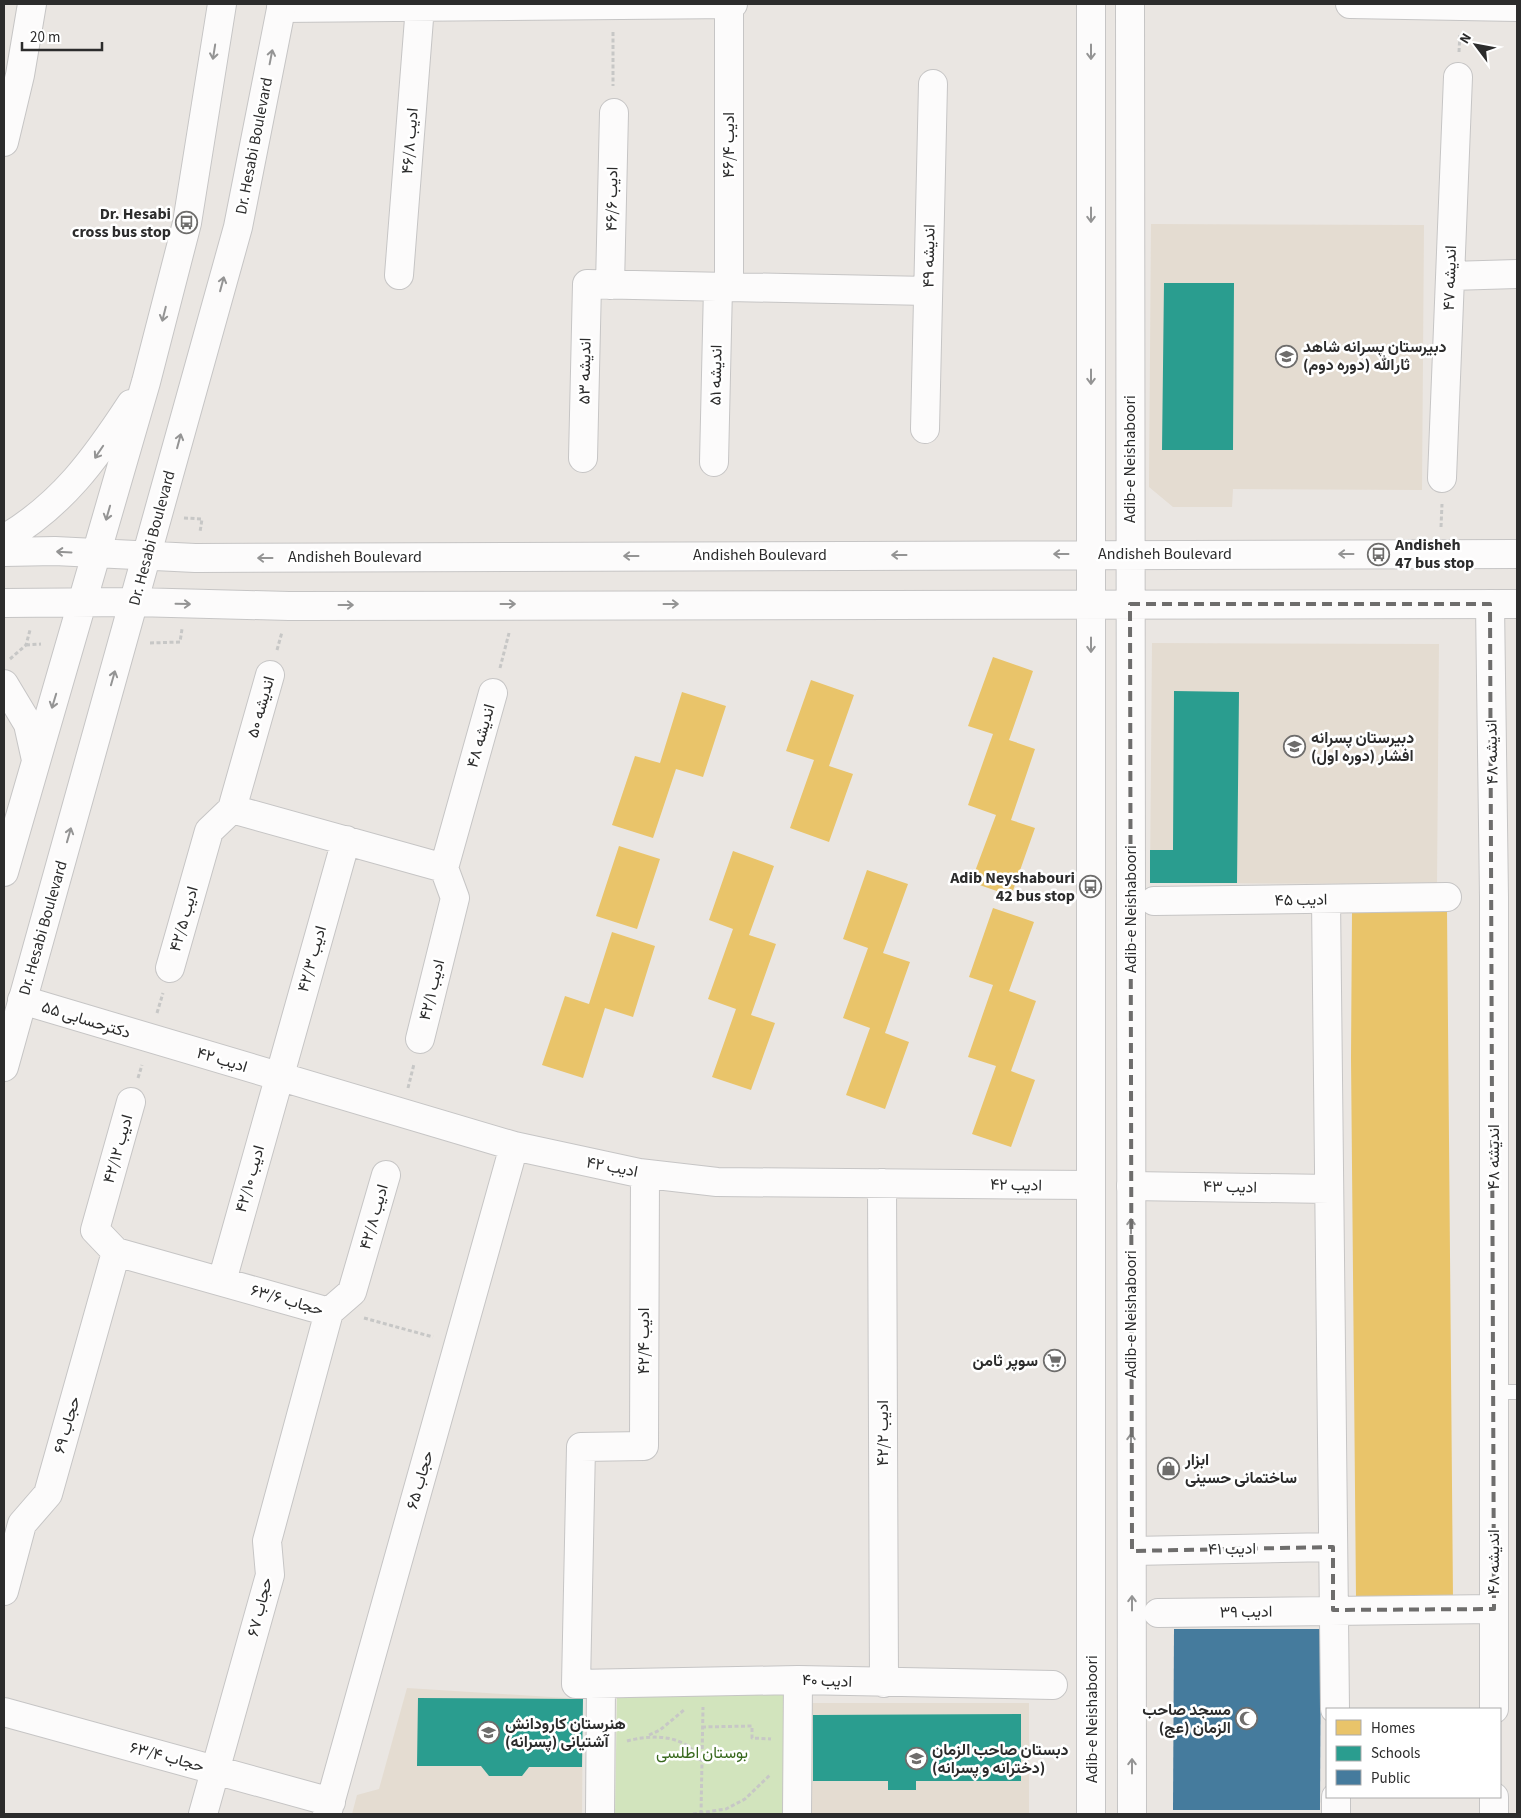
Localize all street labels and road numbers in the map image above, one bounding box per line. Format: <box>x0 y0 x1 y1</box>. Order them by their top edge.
street label: Dr. Hesabi Boulevard <box>230 76 278 216</box>
street label: ادیب ۴۶/۸ <box>396 107 424 175</box>
street label: ادیب ۴۶/۴ <box>718 112 740 178</box>
street label: ادیب ۴۶/۶ <box>600 166 624 232</box>
street label: اندیشه ۴۹ <box>917 224 941 288</box>
street label: اندیشه ۴۷ <box>1438 245 1462 311</box>
street label: اندیشه ۵۳ <box>573 337 597 405</box>
street label: اندیشه ۵۱ <box>704 344 728 406</box>
street label: Adib-e Neishaboori <box>1119 395 1141 523</box>
street label: Dr. Hesabi Boulevard <box>123 468 181 608</box>
street label: Andisheh Boulevard <box>1098 543 1232 565</box>
street label: Andisheh Boulevard <box>693 544 827 566</box>
street label: Andisheh Boulevard <box>288 546 422 568</box>
street label: اندیشه ۵۰ <box>242 674 280 740</box>
street label: اندیشه ۴۸ <box>461 702 501 770</box>
street label: اندیشه ۴۸ <box>1480 719 1504 785</box>
street label: Adib-e Neishaboori <box>1120 845 1142 973</box>
street label: Dr. Hesabi Boulevard <box>13 858 73 998</box>
street label: ادیب ۴۲/۵ <box>164 884 204 954</box>
street label: ادیب ۴۵ <box>1274 889 1328 911</box>
street label: ادیب ۴۲/۳ <box>292 923 332 995</box>
street label: ادیب ۴۲/۱ <box>414 957 450 1023</box>
street label: دکترحسابی ۵۵ <box>39 996 133 1044</box>
street label: ادیب ۴۲ <box>194 1042 250 1078</box>
street label: ادیب ۴۲/۱۲ <box>98 1112 138 1186</box>
street label: اندیشه ۴۸ <box>1483 1124 1505 1190</box>
street label: ادیب ۴۲/۱۰ <box>230 1143 270 1215</box>
street label: ادیب ۴۲ <box>584 1151 640 1183</box>
street label: ادیب ۴۲ <box>990 1174 1042 1196</box>
street label: ادیب ۴۳ <box>1203 1176 1257 1198</box>
street label: ادیب ۴۲/۸ <box>354 1182 394 1252</box>
street label: Adib-e Neishaboori <box>1120 1250 1142 1378</box>
street label: حجاب ۶۳/۶ <box>248 1279 326 1321</box>
street label: ادیب ۴۲/۴ <box>633 1308 655 1374</box>
street label: حجاب ۶۹ <box>48 1394 86 1456</box>
street label: ادیب ۴۲/۲ <box>872 1400 894 1466</box>
street label: حجاب ۶۵ <box>401 1448 439 1512</box>
street label: اندیشه ۴۸ <box>1483 1529 1505 1595</box>
street label: ادیب ۴۱ <box>1208 1538 1256 1560</box>
street label: حجاب ۶۷ <box>242 1575 278 1639</box>
street label: ادیب ۳۹ <box>1219 1601 1273 1623</box>
street label: Adib-e Neishaboori <box>1081 1655 1103 1783</box>
street label: ادیب ۴۰ <box>801 1669 853 1693</box>
street label: حجاب ۶۳/۴ <box>127 1737 207 1778</box>

